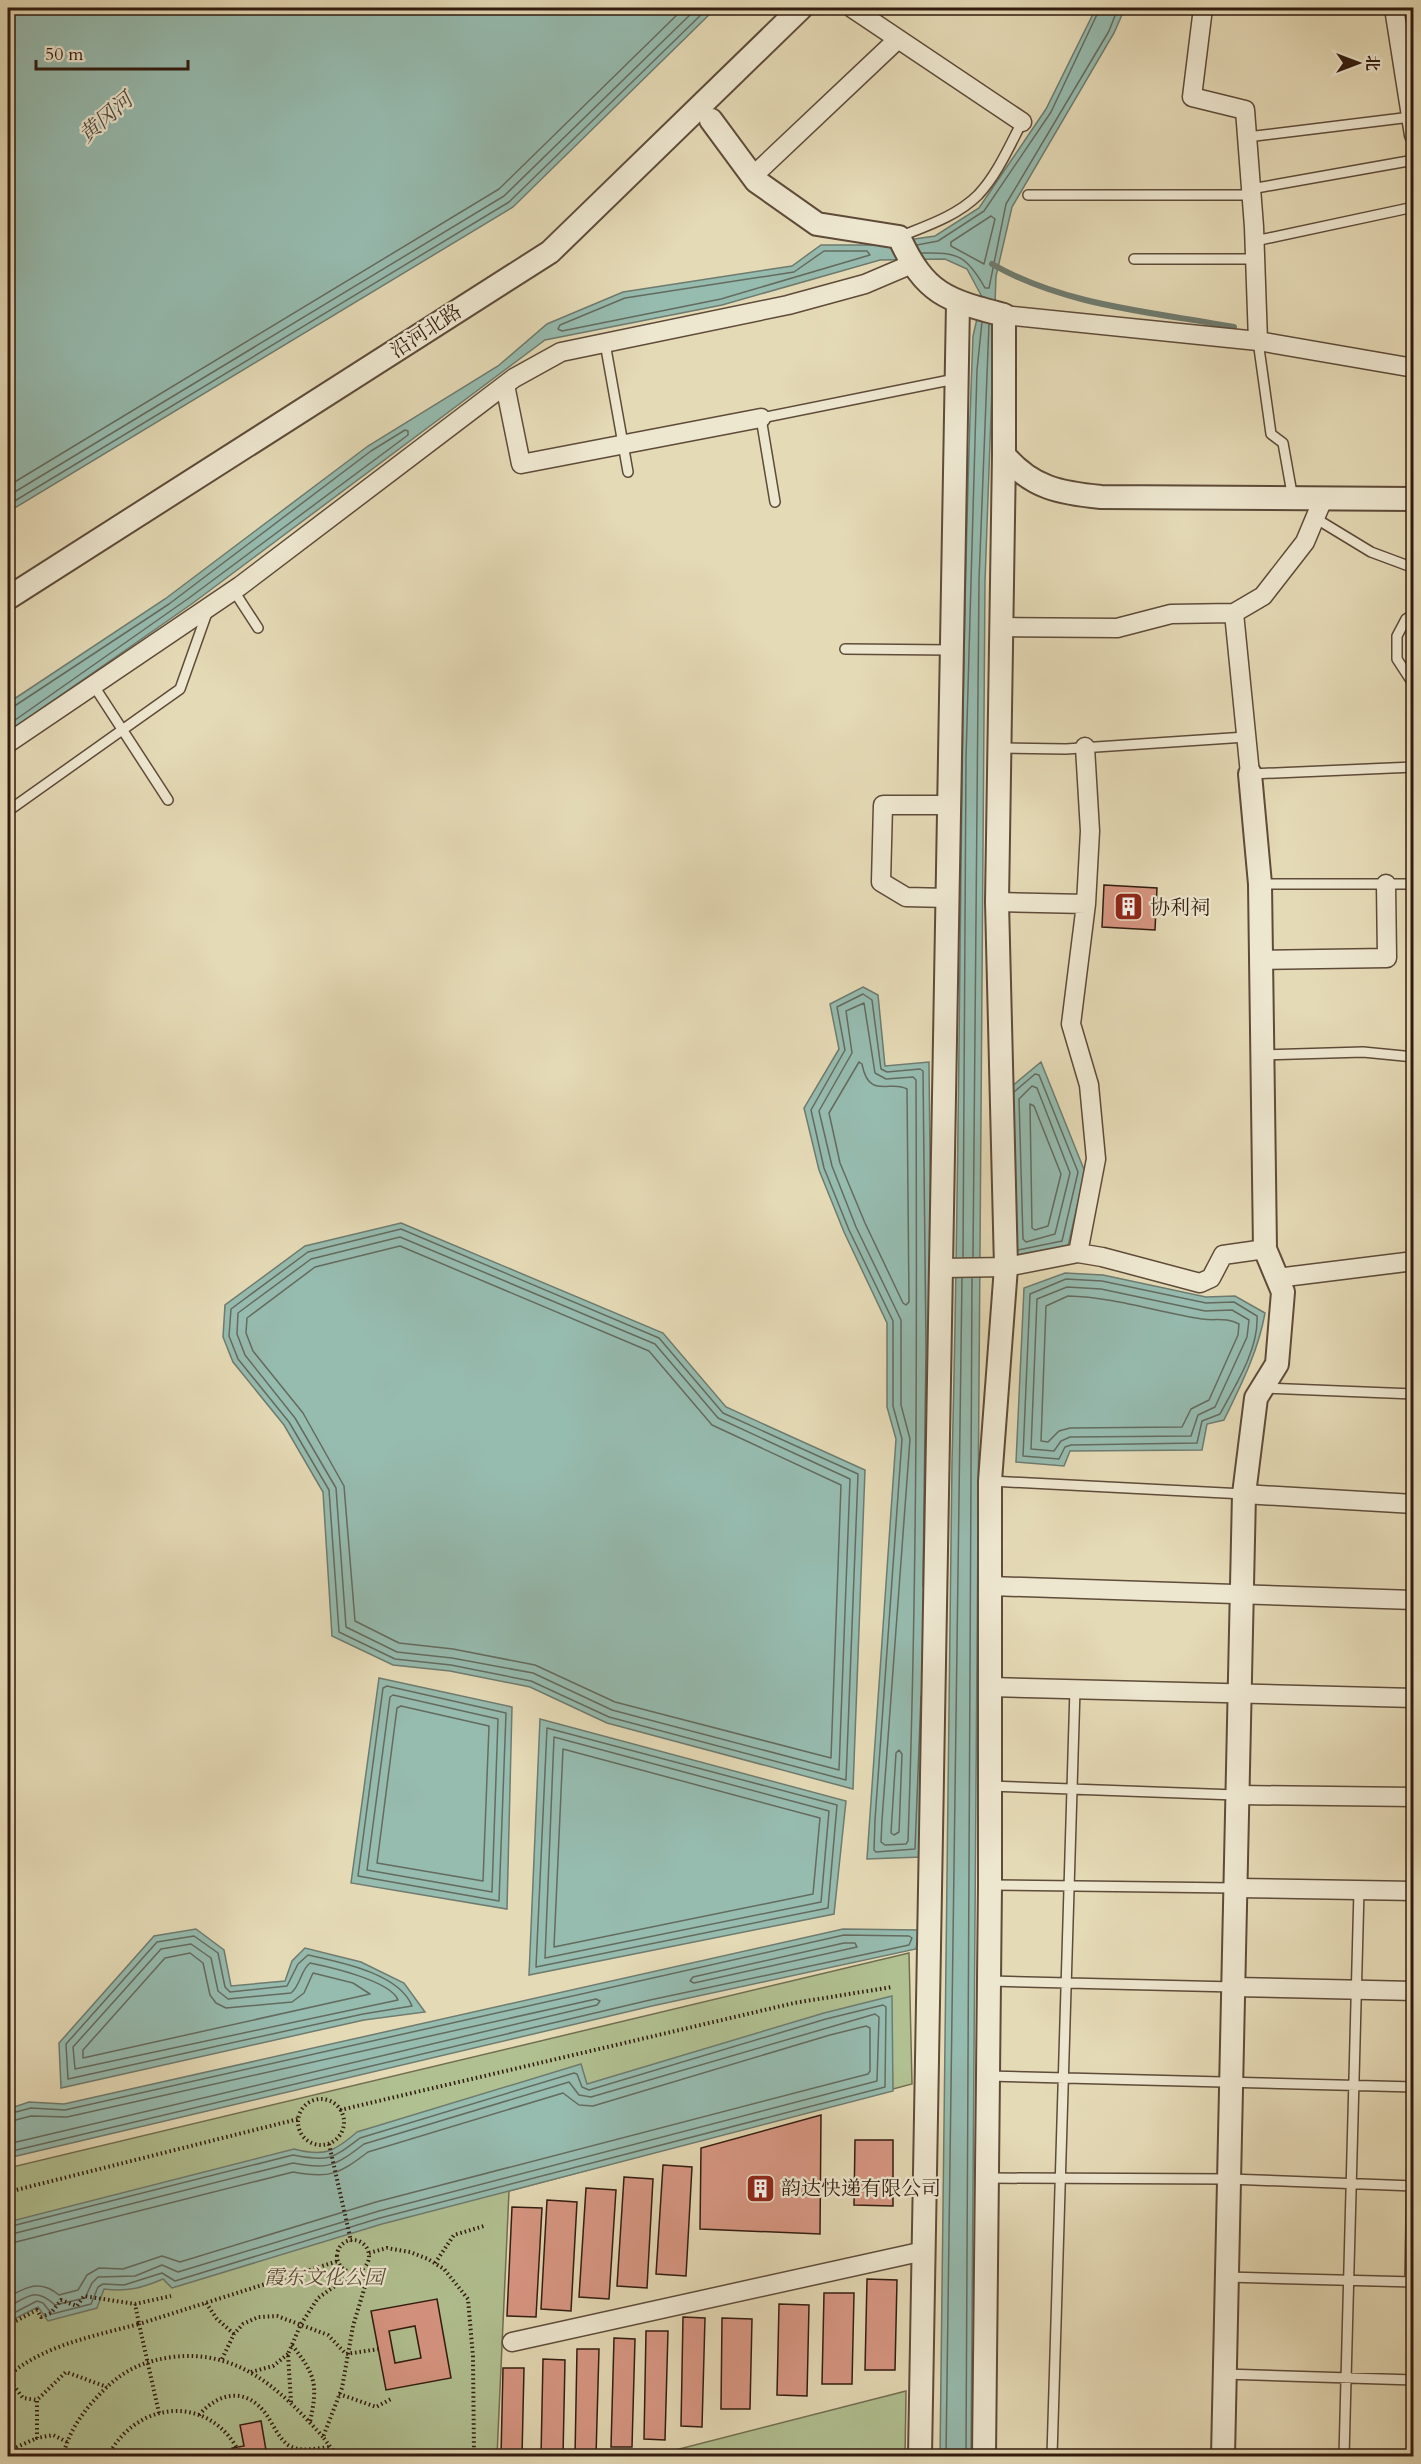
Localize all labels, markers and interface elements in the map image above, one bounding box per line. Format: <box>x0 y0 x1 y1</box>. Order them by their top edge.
scale bar <box>36 33 188 71</box>
north arrow <box>1328 33 1388 93</box>
text: 50 m <box>45 42 84 67</box>
text: 北 <box>1361 55 1383 71</box>
water label: 黄冈河 <box>73 84 142 150</box>
street label: 沿河北路 <box>385 298 467 364</box>
building icon: 协利祠 <box>1113 891 1145 923</box>
place label: 协利祠 <box>1150 894 1210 921</box>
building icon: 韵达快递有限公司 <box>744 2172 776 2204</box>
place label: 韵达快递有限公司 <box>781 2175 941 2202</box>
park label: 霞东文化公园 <box>264 2264 387 2291</box>

